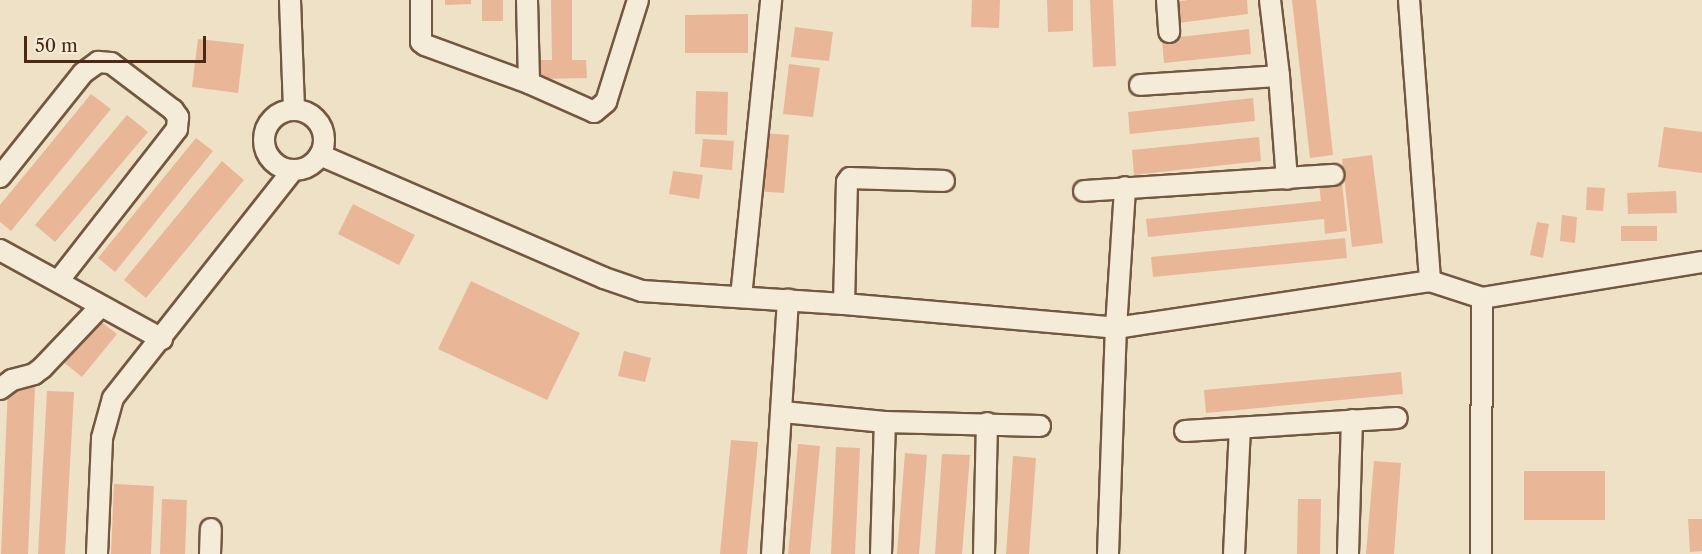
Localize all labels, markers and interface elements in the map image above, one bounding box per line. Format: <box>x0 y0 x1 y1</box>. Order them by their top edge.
scale bar <box>27 24 208 62</box>
text: 50 m <box>35 35 78 57</box>

